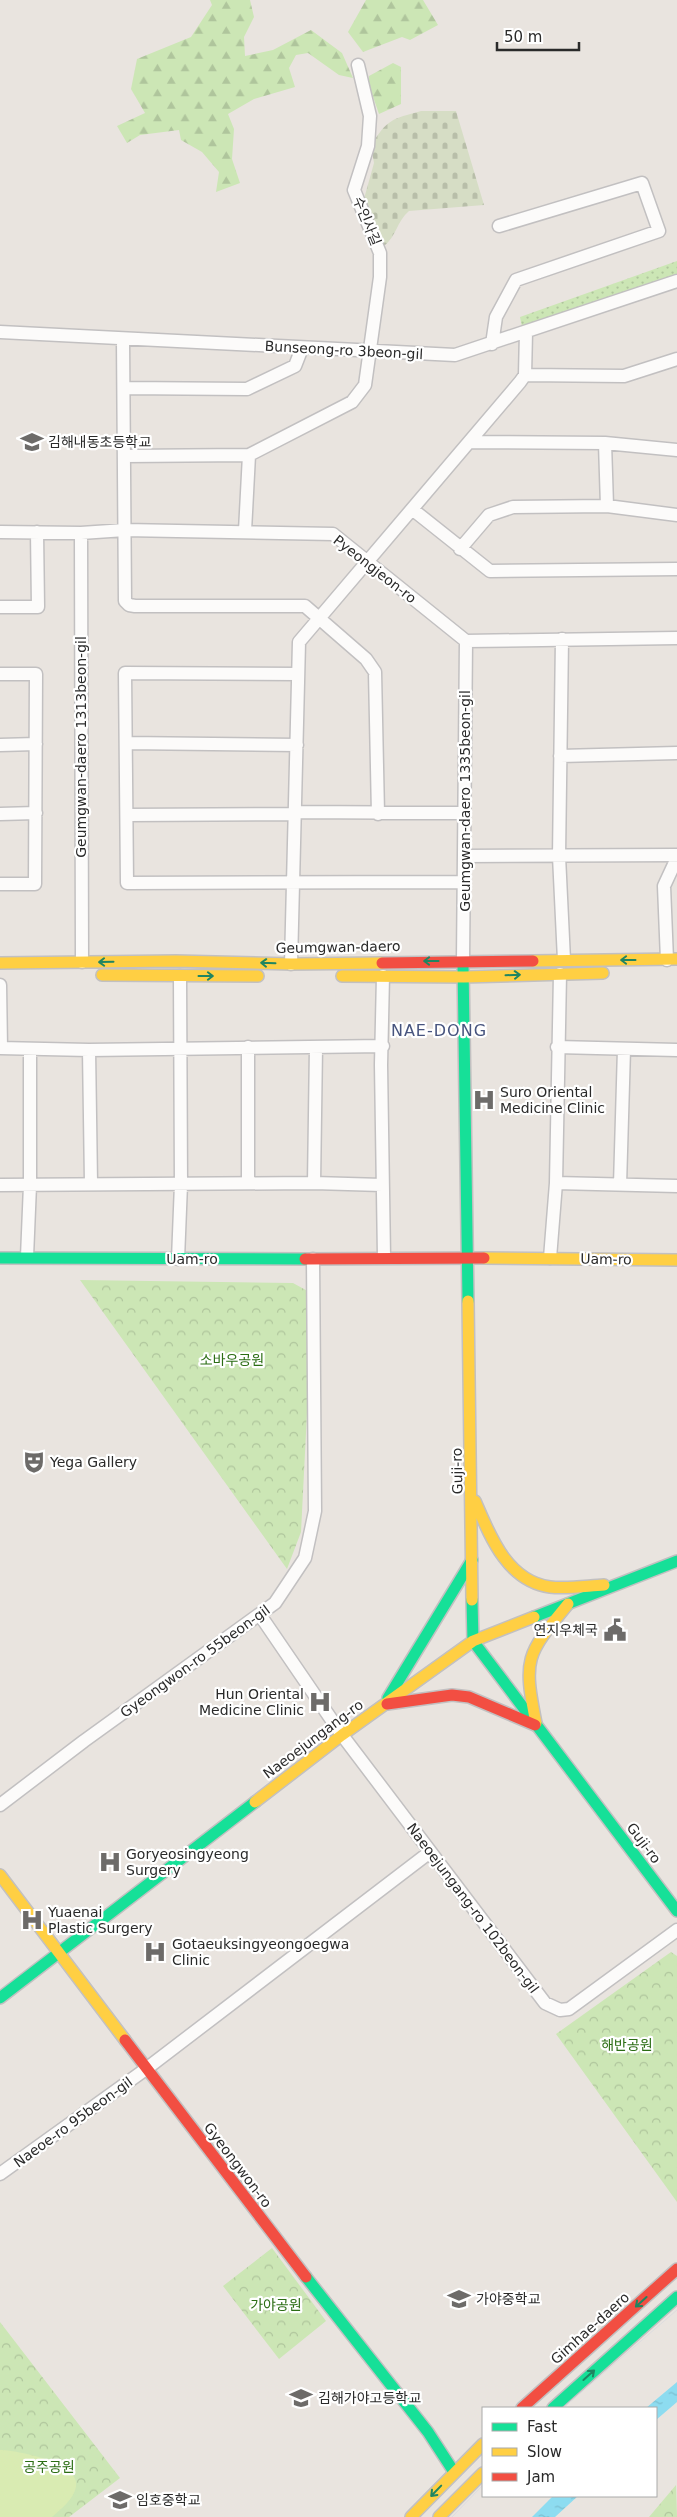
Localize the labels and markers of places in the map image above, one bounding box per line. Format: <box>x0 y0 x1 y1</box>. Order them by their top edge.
school or university icon: 김해내동초등학교 <box>19 429 45 455</box>
place label: 김해내동초등학교 <box>48 434 151 450</box>
place label: Suro Oriental Medicine Clinic <box>500 1084 605 1116</box>
hospital icon: Suro Oriental Medicine Clinic <box>471 1087 497 1113</box>
theatre icon: Yega Gallery <box>21 1449 47 1475</box>
place label: Yega Gallery <box>49 1454 137 1470</box>
public building icon: 연지우체국 <box>602 1617 628 1643</box>
place label: 연지우체국 <box>534 1622 598 1638</box>
place label: Hun Oriental Medicine Clinic <box>199 1686 304 1718</box>
hospital icon: Hun Oriental Medicine Clinic <box>307 1689 333 1715</box>
place label: Goryeosingyeong Surgery <box>126 1846 249 1878</box>
hospital icon: Goryeosingyeong Surgery <box>97 1849 123 1875</box>
place label: Yuaenai Plastic Surgery <box>47 1904 153 1936</box>
hospital icon: Yuaenai Plastic Surgery <box>19 1907 45 1933</box>
place label: Gotaeuksingyeongoegwa Clinic <box>172 1936 349 1968</box>
hospital icon: Gotaeuksingyeongoegwa Clinic <box>142 1939 168 1965</box>
school or university icon: 가야중학교 <box>446 2286 472 2312</box>
place label: 가야중학교 <box>476 2291 541 2307</box>
school or university icon: 김해가야고등학교 <box>288 2385 314 2411</box>
place label: 김해가야고등학교 <box>318 2390 421 2406</box>
school or university icon: 임호중학교 <box>107 2487 133 2513</box>
place label: 임호중학교 <box>136 2492 201 2508</box>

